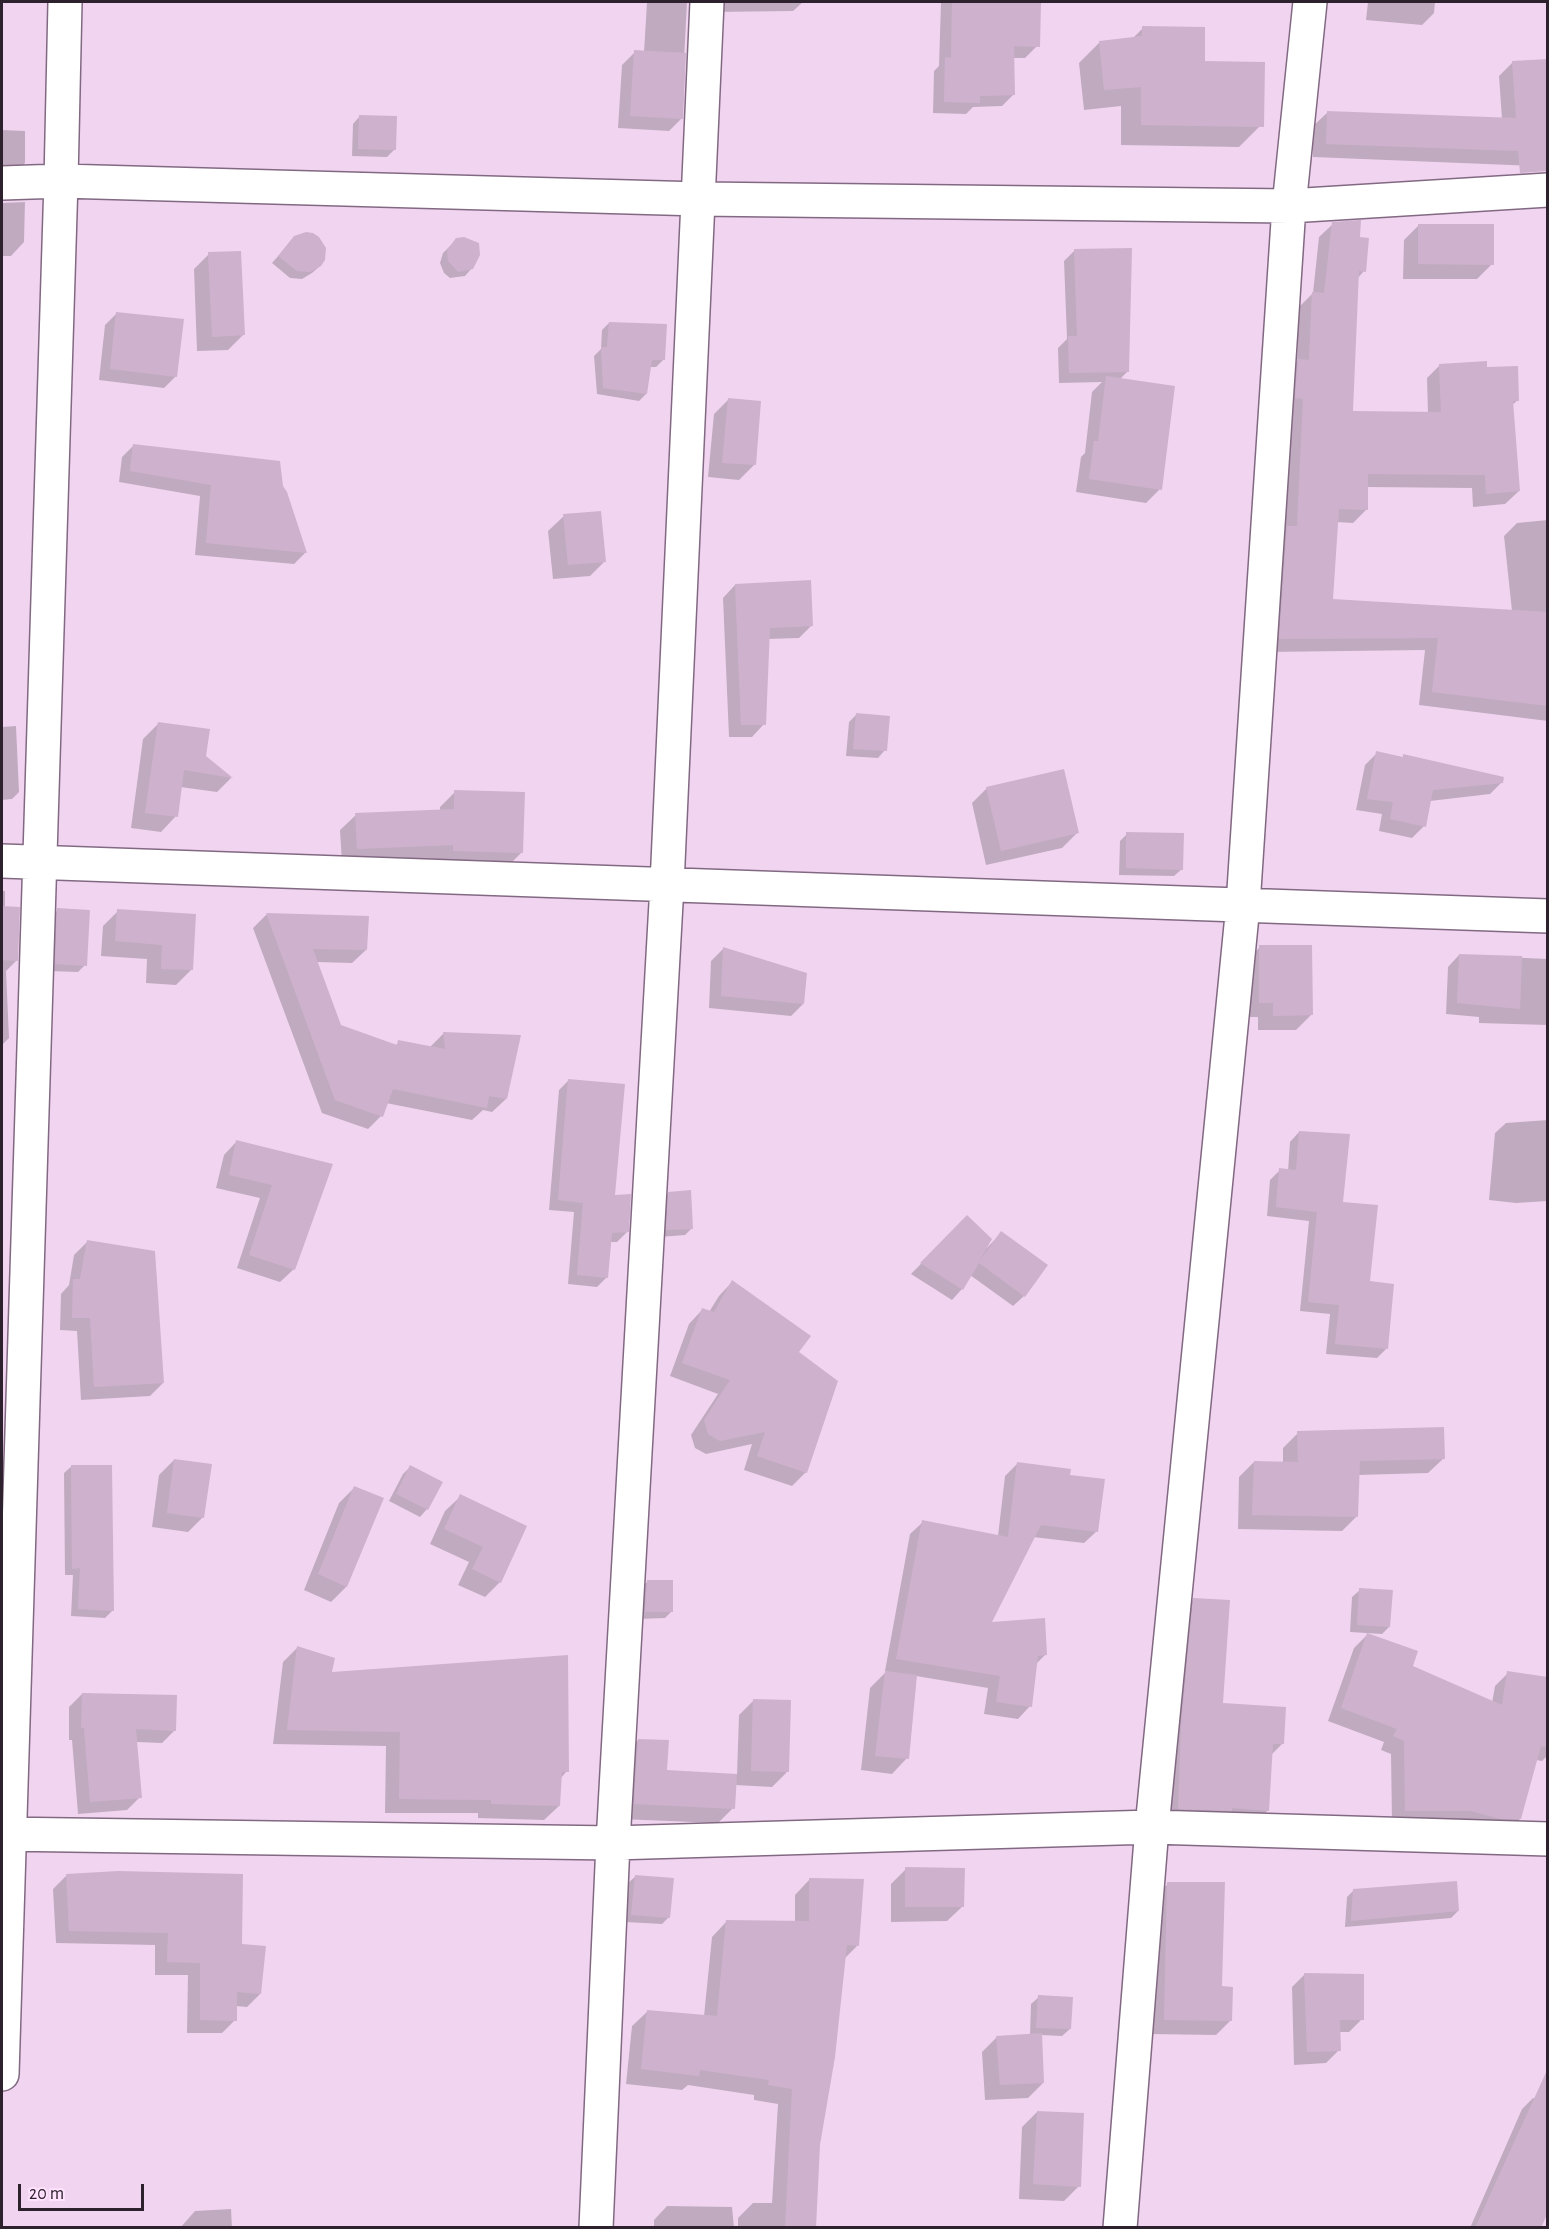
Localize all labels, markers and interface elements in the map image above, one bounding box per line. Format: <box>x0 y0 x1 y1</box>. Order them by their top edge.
scale bar <box>21 2172 147 2210</box>
text: 20 m <box>29 2185 64 2203</box>

